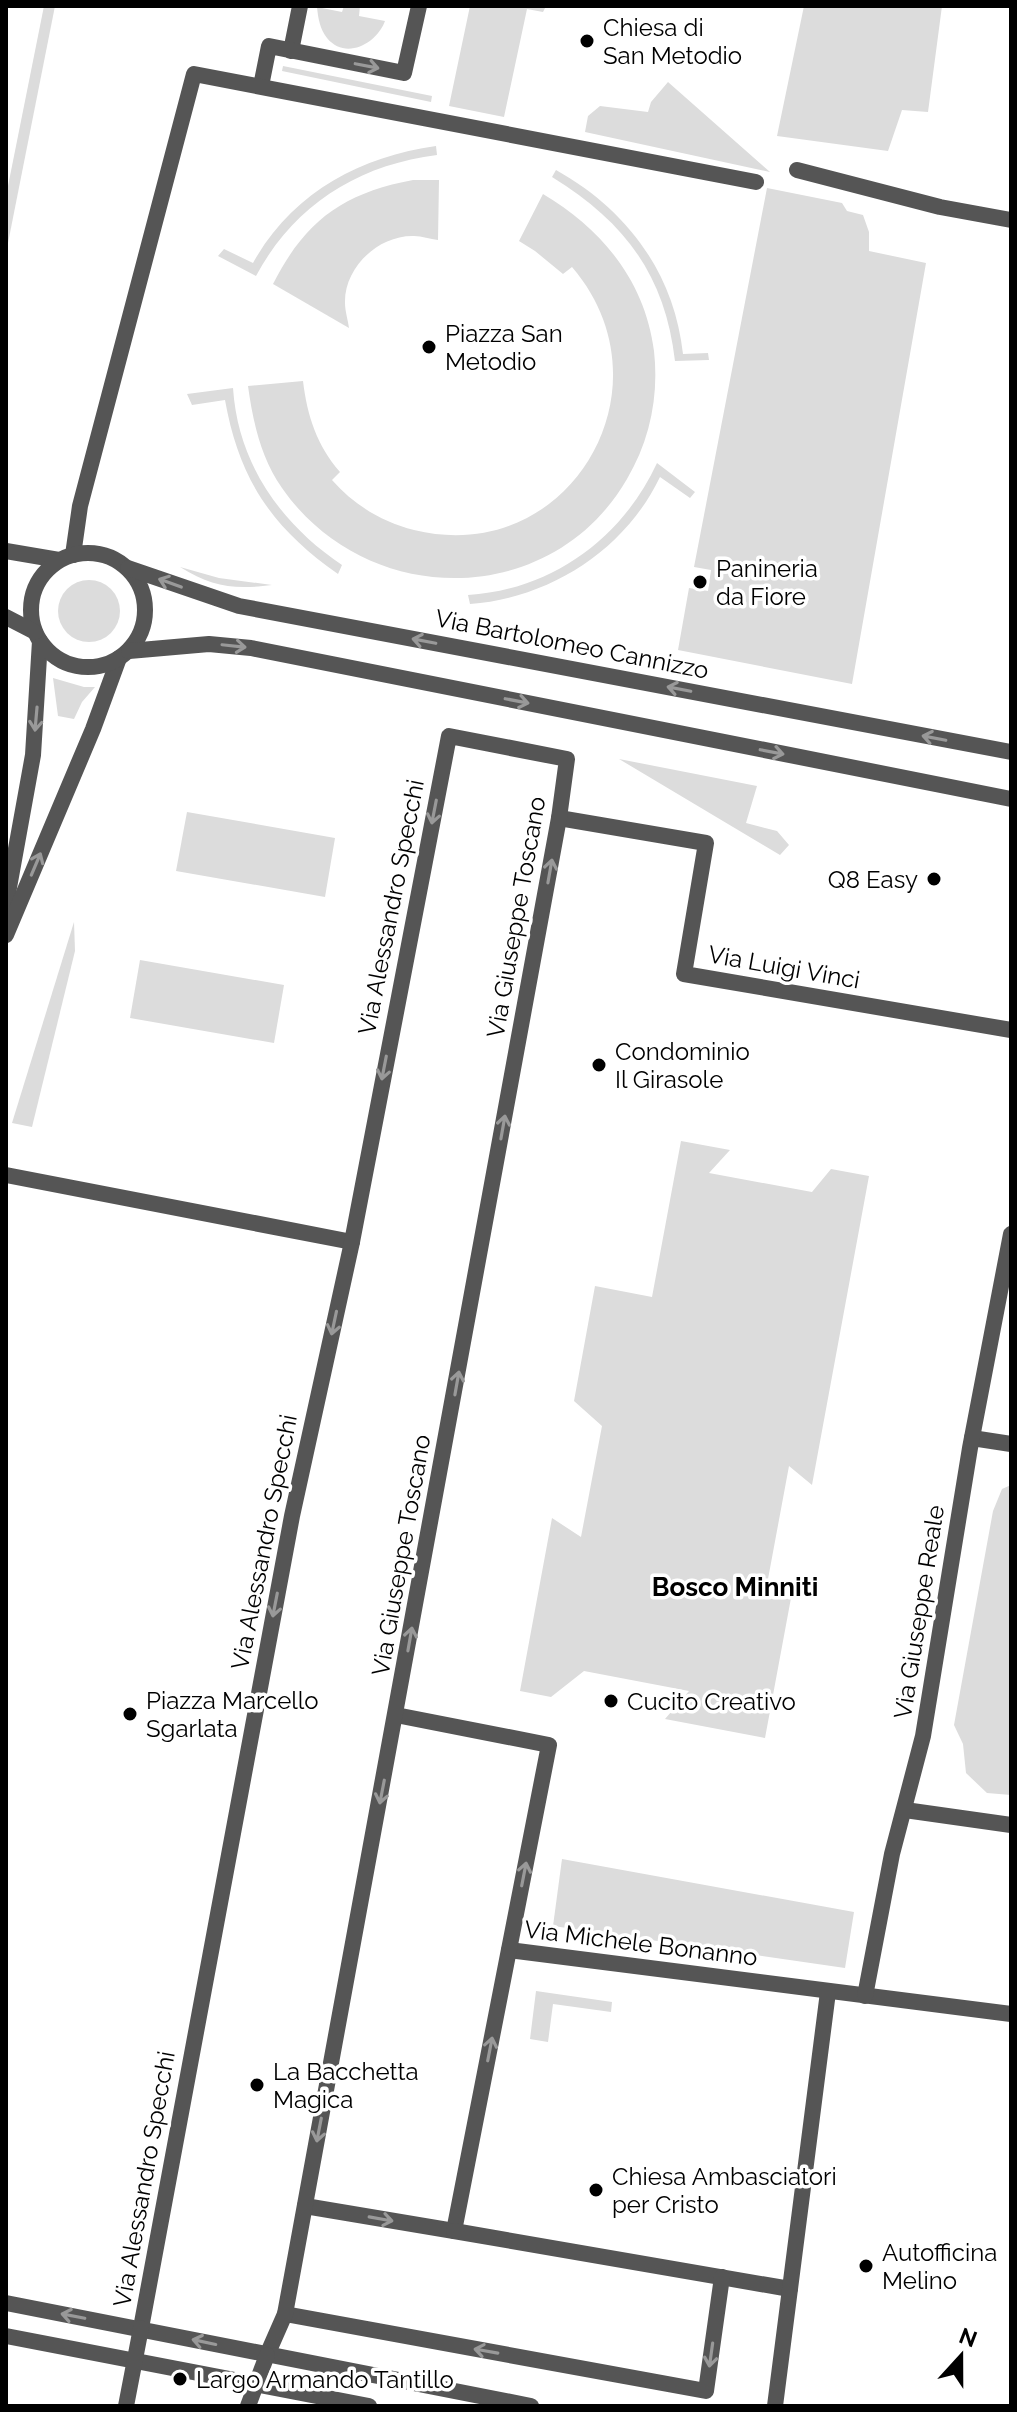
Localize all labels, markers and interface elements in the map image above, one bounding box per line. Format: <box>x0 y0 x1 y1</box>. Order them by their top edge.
place label: Chiesa di San Metodio <box>603 13 742 70</box>
marker: Chiesa di San Metodio <box>578 32 596 50</box>
one-way arrow <box>354 60 380 75</box>
place label: Piazza San Metodio <box>445 319 563 376</box>
marker: Piazza San Metodio <box>420 338 438 356</box>
place label: Panineria da Fiore <box>716 554 818 611</box>
marker: Panineria da Fiore <box>691 573 709 591</box>
one-way arrow <box>159 575 183 589</box>
street label: Via Bartolomeo Cannizzo <box>433 603 711 685</box>
one-way arrow <box>411 632 437 647</box>
one-way arrow <box>220 639 247 654</box>
one-way arrow <box>667 681 692 696</box>
one-way arrow <box>504 694 529 709</box>
one-way arrow <box>28 705 43 732</box>
one-way arrow <box>922 730 948 745</box>
one-way arrow <box>759 745 784 760</box>
street label: Via Alessandro Specchi <box>352 777 430 1037</box>
street label: Via Giuseppe Toscano <box>480 794 552 1040</box>
one-way arrow <box>426 799 441 825</box>
one-way arrow <box>30 852 45 877</box>
one-way arrow <box>543 859 558 884</box>
place label: Q8 Easy <box>828 865 918 894</box>
marker: Q8 Easy <box>925 870 943 888</box>
street label: Via Luigi Vinci <box>706 939 862 995</box>
place label: Condominio Il Girasole <box>615 1037 750 1094</box>
one-way arrow <box>376 1054 391 1080</box>
marker: Condominio Il Girasole <box>590 1056 608 1074</box>
one-way arrow <box>497 1115 512 1140</box>
one-way arrow <box>326 1309 341 1335</box>
one-way arrow <box>450 1371 465 1396</box>
street label: Via Alessandro Specchi <box>225 1412 303 1672</box>
street label: Via Giuseppe Toscano <box>365 1432 437 1678</box>
street label: Via Giuseppe Reale <box>888 1503 950 1721</box>
district label: Bosco Minniti <box>652 1572 818 1602</box>
one-way arrow <box>267 1591 282 1617</box>
one-way arrow <box>404 1626 419 1652</box>
place label: Piazza Marcello Sgarlata <box>146 1686 319 1743</box>
place label: Cucito Creativo <box>627 1687 796 1716</box>
marker: Cucito Creativo <box>602 1692 620 1710</box>
marker: Piazza Marcello Sgarlata <box>121 1705 139 1723</box>
one-way arrow <box>373 1779 388 1804</box>
one-way arrow <box>517 1862 532 1887</box>
street label: Via Michele Bonanno <box>523 1914 759 1972</box>
one-way arrow <box>483 2037 498 2062</box>
street label: Via Alessandro Specchi <box>107 2049 181 2309</box>
place label: La Bacchetta Magica <box>273 2057 419 2114</box>
marker: La Bacchetta Magica <box>248 2076 266 2094</box>
one-way arrow <box>310 2117 325 2142</box>
place label: Chiesa Ambasciatori per Cristo <box>612 2162 837 2219</box>
marker: Chiesa Ambasciatori per Cristo <box>587 2181 605 2199</box>
one-way arrow <box>368 2212 394 2227</box>
place label: Autofficina Melino <box>882 2238 997 2295</box>
marker: Autofficina Melino <box>857 2257 875 2275</box>
one-way arrow <box>61 2307 87 2322</box>
north arrow <box>921 2316 1001 2396</box>
text: N <box>956 2322 981 2352</box>
one-way arrow <box>191 2334 217 2349</box>
one-way arrow <box>703 2341 718 2367</box>
one-way arrow <box>474 2342 500 2357</box>
place label: Largo Armando Tantillo <box>196 2365 454 2394</box>
marker: Largo Armando Tantillo <box>171 2370 189 2388</box>

